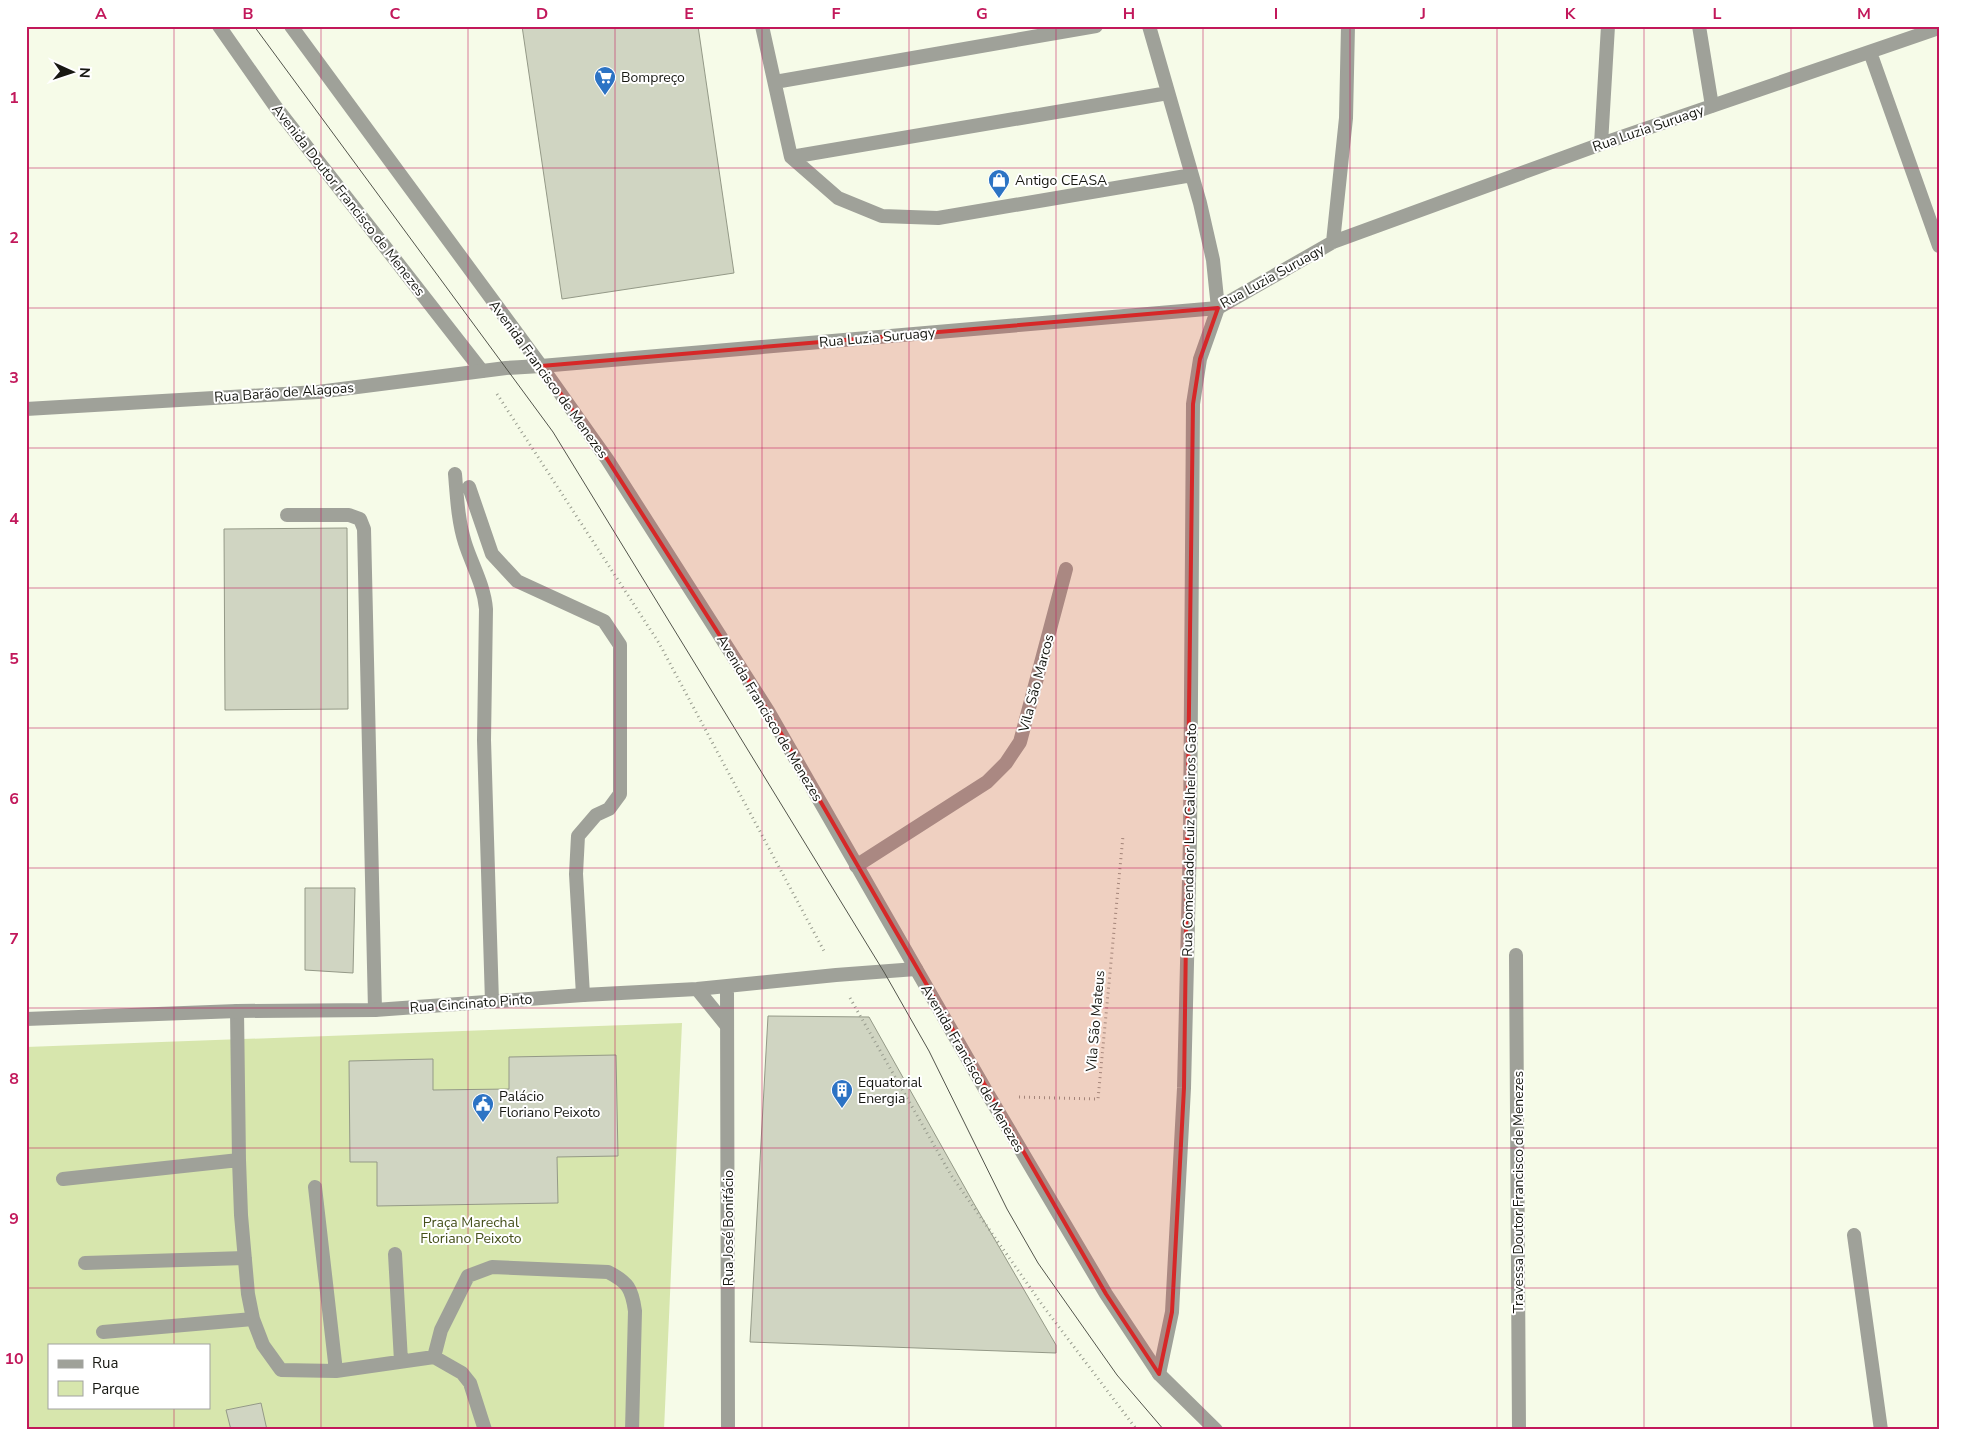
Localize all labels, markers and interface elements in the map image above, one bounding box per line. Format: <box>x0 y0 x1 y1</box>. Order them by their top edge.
text: A <box>95 3 107 25</box>
text: B <box>242 3 254 25</box>
text: C <box>390 3 401 25</box>
text: D <box>536 3 548 25</box>
text: E <box>684 3 694 25</box>
text: F <box>832 3 841 25</box>
text: G <box>976 3 988 25</box>
text: H <box>1123 3 1135 25</box>
text: I <box>1274 3 1278 25</box>
text: J <box>1419 3 1426 25</box>
text: K <box>1565 3 1577 25</box>
text: L <box>1713 3 1722 25</box>
text: M <box>1857 3 1871 25</box>
north arrow <box>48 48 98 98</box>
supermarket icon: Bompreço <box>593 65 617 96</box>
text: N <box>75 67 94 78</box>
place label: Bompreço <box>621 68 685 87</box>
text: 1 <box>9 87 19 109</box>
street label: Avenida Doutor Francisco de Menezes <box>268 100 430 300</box>
street label: Rua Luzia Suruagy <box>1590 100 1707 156</box>
shop icon: Antigo CEASA <box>987 168 1011 199</box>
place label: Antigo CEASA <box>1015 171 1107 190</box>
text: 2 <box>9 227 19 249</box>
street label: Rua Luzia Suruagy <box>1217 240 1328 313</box>
street label: Avenida Francisco de Menezes <box>485 296 613 462</box>
street label: Rua Luzia Suruagy <box>818 323 937 352</box>
text: 3 <box>9 367 19 389</box>
street label: Rua Barão de Alagoas <box>214 378 355 407</box>
text: 4 <box>9 508 19 530</box>
street label: Avenida Francisco de Menezes <box>712 631 827 805</box>
street label: Vila São Marcos <box>1014 632 1059 735</box>
text: 5 <box>9 648 19 670</box>
street label: Rua Comendador Luiz Calheiros Gato <box>1178 723 1201 957</box>
text: 6 <box>9 788 19 810</box>
text: 7 <box>9 928 19 950</box>
street label: Vila São Mateus <box>1082 969 1109 1074</box>
street label: Avenida Francisco de Menezes <box>917 981 1029 1156</box>
street label: Rua Cincinato Pinto <box>409 990 533 1017</box>
text: 8 <box>9 1068 19 1090</box>
street label: Travessa Doutor Francisco de Menezes <box>1509 1070 1528 1313</box>
place label: Equatorial Energia <box>858 1073 923 1108</box>
building icon: Equatorial Energia <box>830 1078 854 1109</box>
place label: Palácio Floriano Peixoto <box>499 1087 601 1122</box>
public building icon: Palácio Floriano Peixoto <box>471 1092 495 1123</box>
street label: Rua José Bonifácio <box>719 1170 738 1286</box>
text: 9 <box>9 1208 19 1230</box>
park label: Praça Marechal Floriano Peixoto <box>420 1213 522 1248</box>
legend <box>48 1344 210 1408</box>
text: 10 <box>4 1348 24 1370</box>
text: Rua <box>92 1353 118 1373</box>
text: Parque <box>92 1379 140 1399</box>

